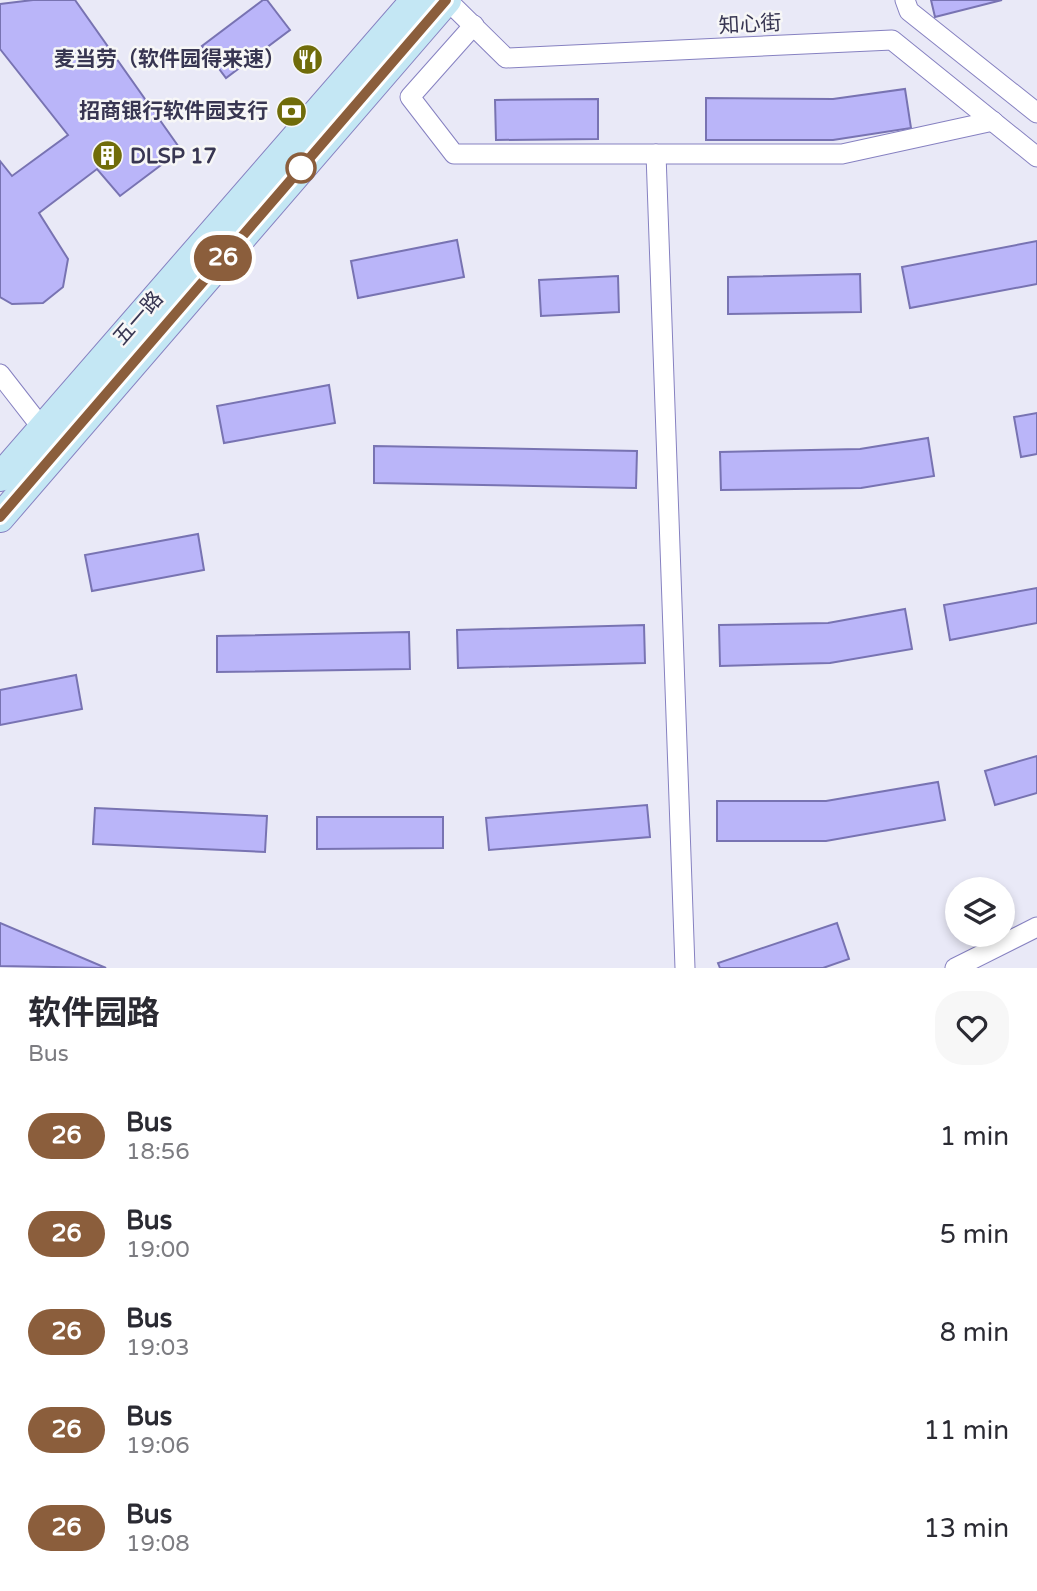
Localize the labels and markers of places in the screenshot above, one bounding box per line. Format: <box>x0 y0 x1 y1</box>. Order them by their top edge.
restaurant icon: 麦当劳（软件园得来速） <box>291 42 325 76</box>
place label: 麦当劳（软件园得来速） <box>54 47 285 72</box>
bank icon: 招商银行软件园支行 <box>274 94 308 128</box>
place label: 招商银行软件园支行 <box>79 99 268 124</box>
building icon: DLSP 17 <box>90 139 124 173</box>
place label: DLSP 17 <box>130 144 217 169</box>
unlabelled marker <box>286 153 316 183</box>

